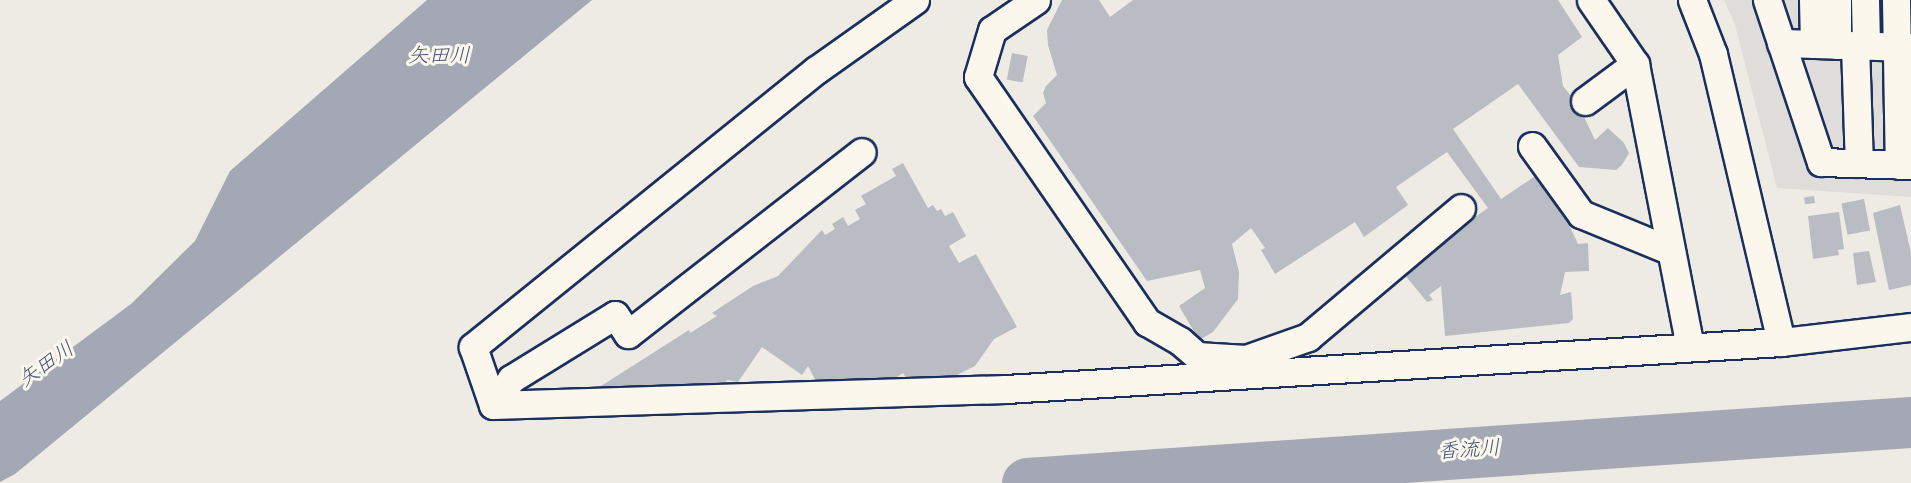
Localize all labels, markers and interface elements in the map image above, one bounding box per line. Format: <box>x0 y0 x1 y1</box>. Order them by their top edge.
water label: 矢田川 <box>408 46 470 72</box>
water label: 矢田川 <box>15 339 81 395</box>
water label: 香流川 <box>1437 438 1501 468</box>

